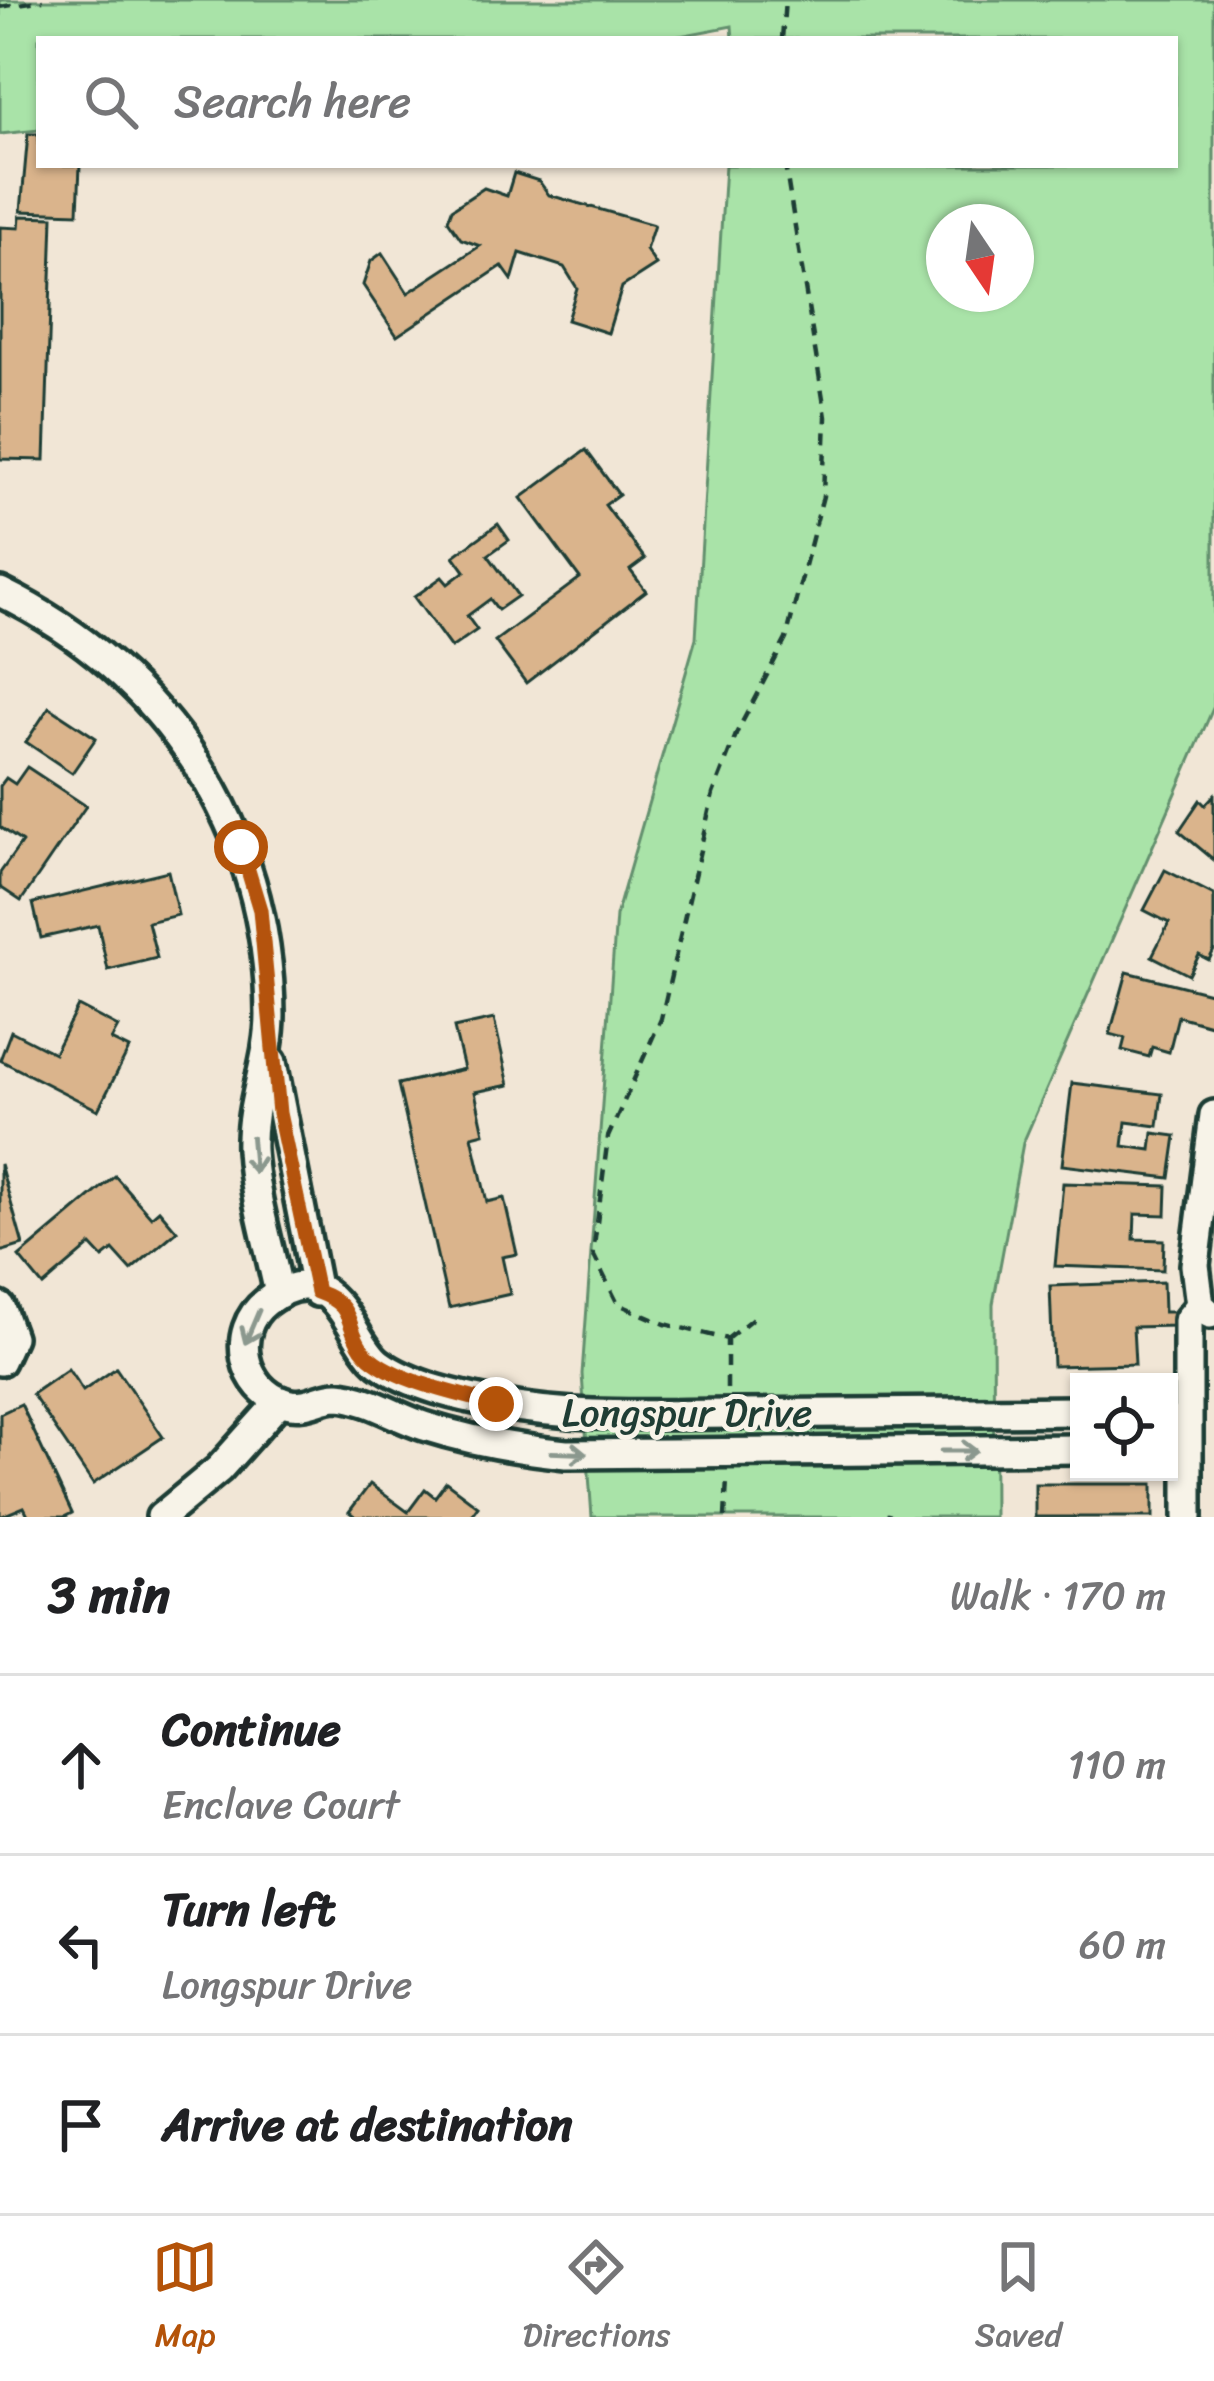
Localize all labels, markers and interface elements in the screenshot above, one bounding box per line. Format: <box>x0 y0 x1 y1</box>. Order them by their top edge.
search box <box>36 36 1178 168</box>
text: Search here <box>174 62 411 142</box>
icon: search <box>78 69 144 135</box>
north arrow <box>926 204 1034 312</box>
route start <box>214 820 268 874</box>
one-way arrow <box>242 1135 265 1174</box>
one-way arrow <box>240 1308 261 1345</box>
map controls <box>1070 1373 1178 1481</box>
button: locate <box>1070 1373 1178 1481</box>
route end <box>469 1377 523 1431</box>
street label: Longspur Drive <box>562 1378 812 1447</box>
one-way arrow <box>939 1439 978 1462</box>
one-way arrow <box>549 1441 588 1464</box>
text: 3 min <box>48 1550 170 1640</box>
text: Walk · 170 m <box>950 1561 1166 1630</box>
text: Continue <box>162 1690 341 1770</box>
text: 110 m <box>1068 1730 1166 1799</box>
icon: ahead <box>48 1732 114 1798</box>
text: Enclave Court <box>162 1770 399 1839</box>
text: Turn left <box>162 1870 335 1950</box>
text: 60 m <box>1079 1910 1166 1979</box>
icon: left <box>48 1912 114 1978</box>
text: Longspur Drive <box>162 1950 412 2019</box>
text: Arrive at destination <box>162 2085 572 2165</box>
icon: arrive <box>48 2092 114 2158</box>
tab: Map <box>152 2234 218 2364</box>
tab: Directions <box>523 2234 670 2364</box>
tab: Saved <box>975 2234 1062 2364</box>

